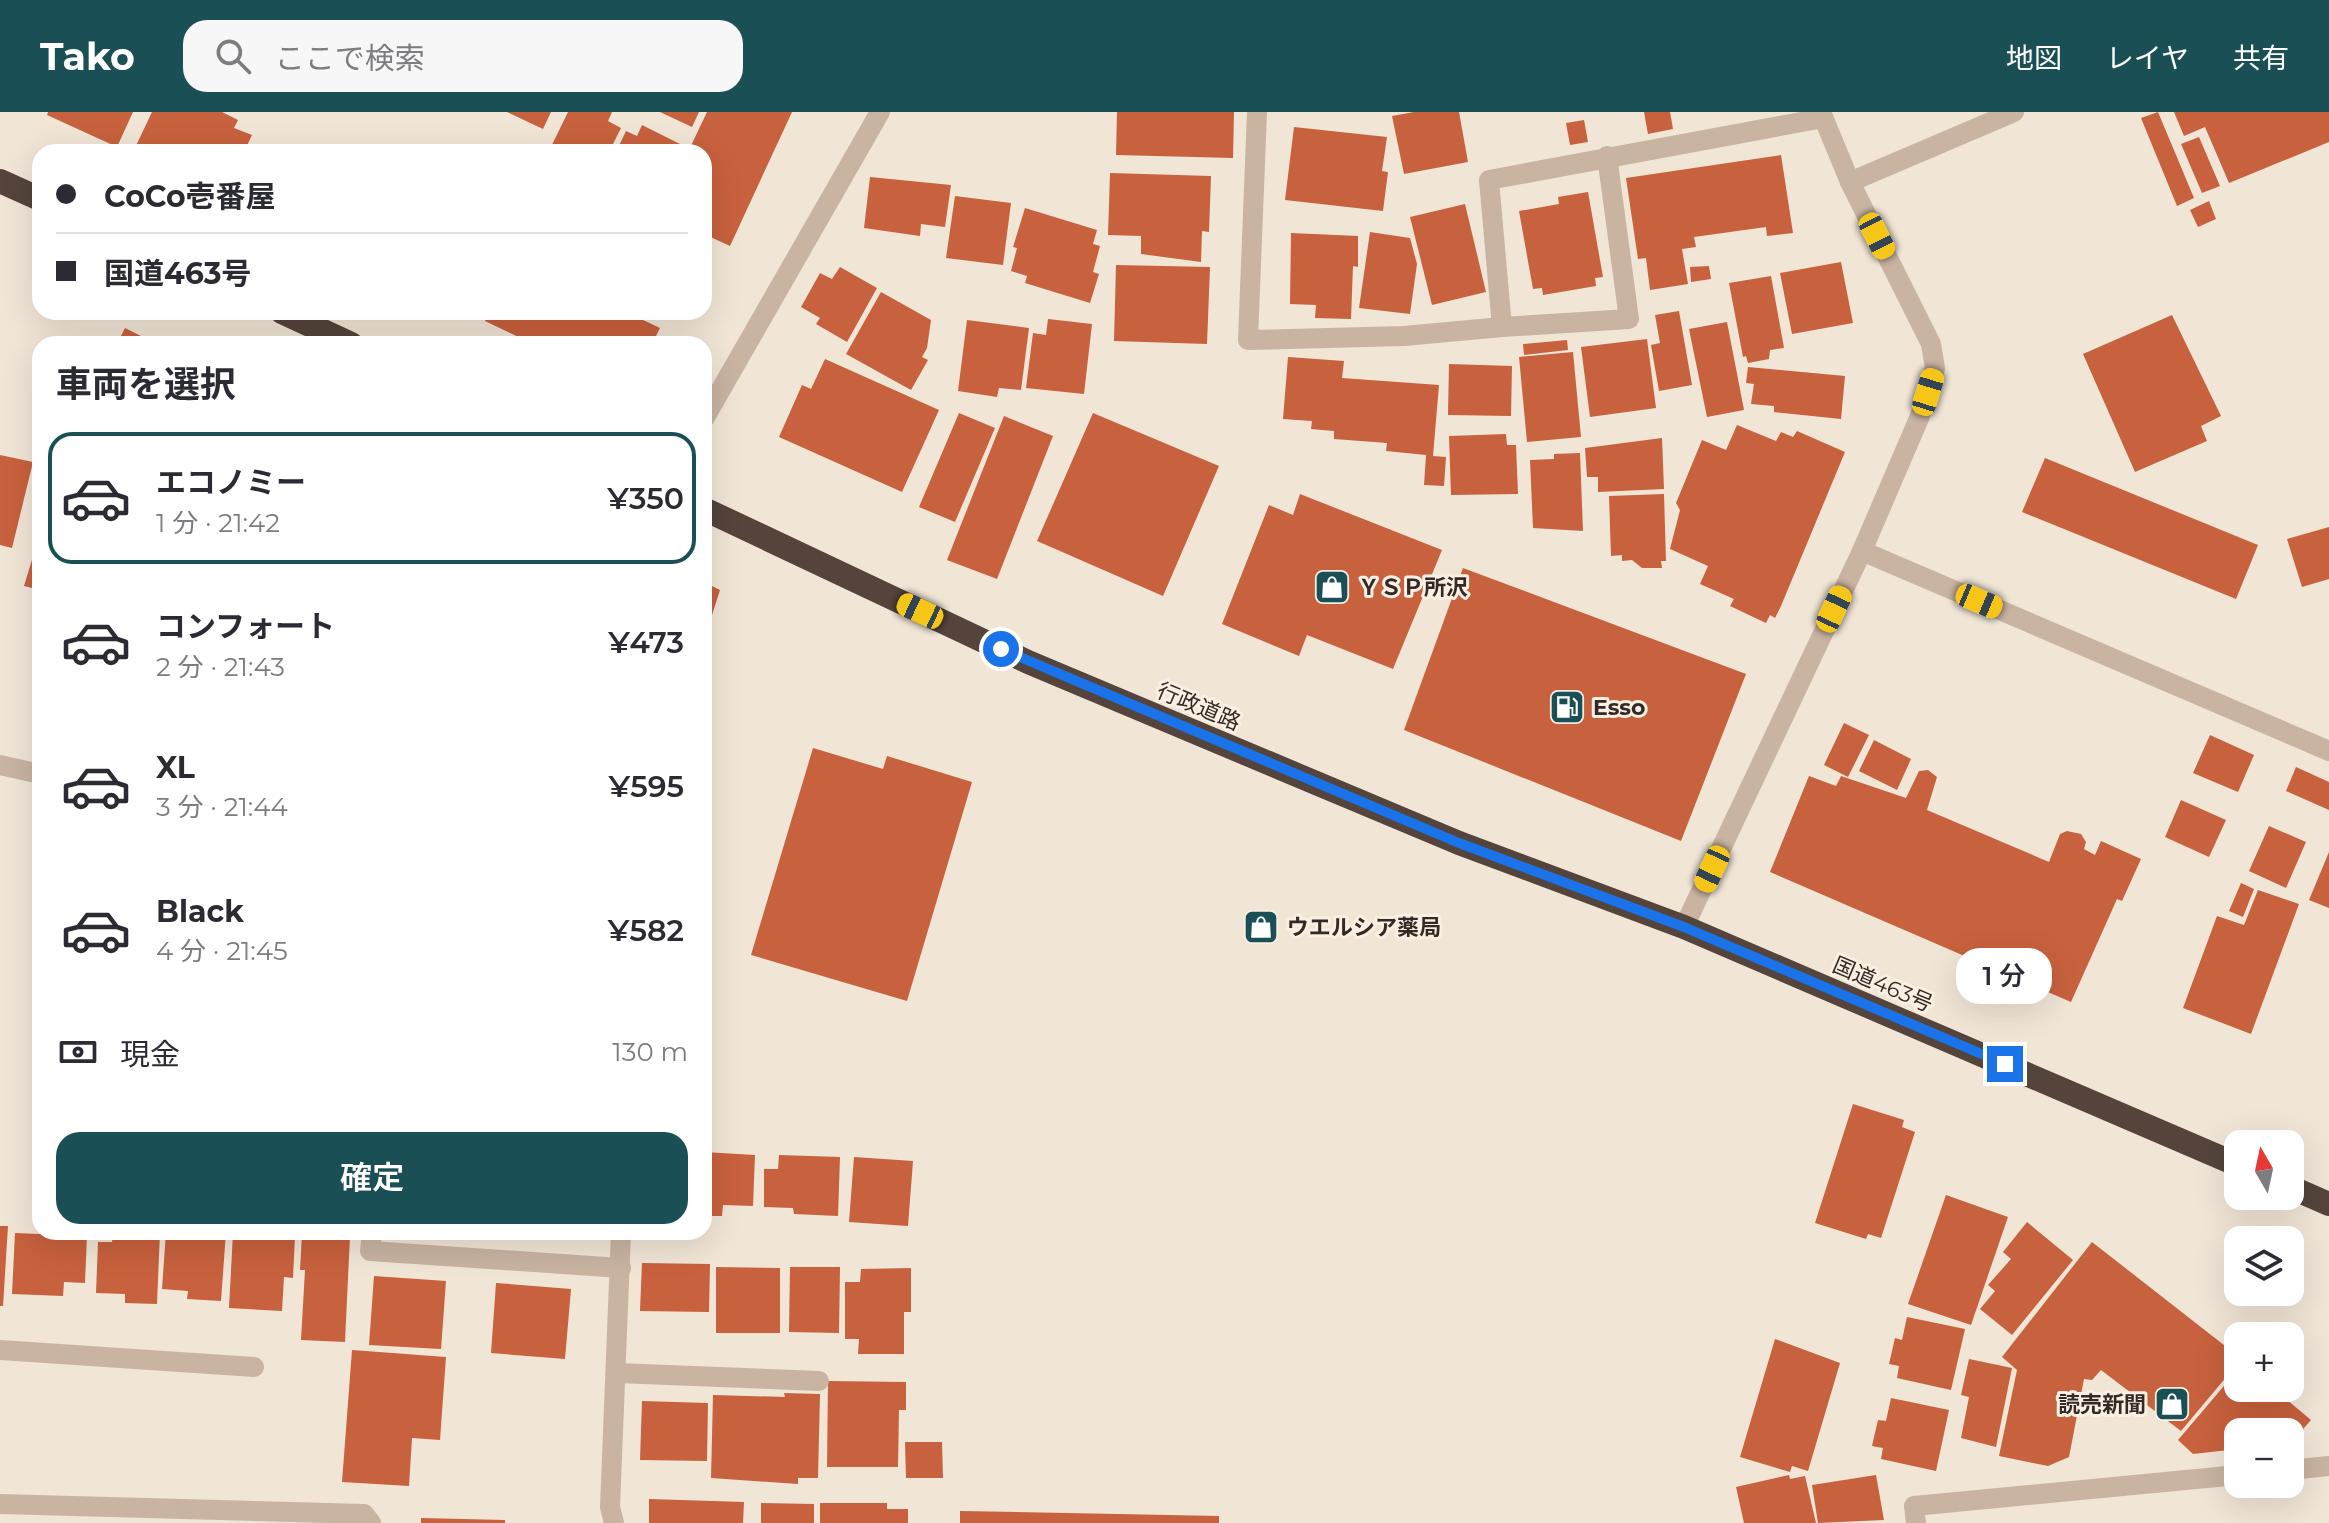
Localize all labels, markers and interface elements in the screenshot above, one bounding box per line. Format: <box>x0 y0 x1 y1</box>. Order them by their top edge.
search box <box>183 20 743 92</box>
text: Tako <box>40 33 135 80</box>
icon: search <box>211 34 255 78</box>
text: ここで検索 <box>275 40 425 77</box>
text: 地図 <box>2006 41 2062 75</box>
text: レイヤ <box>2106 41 2189 75</box>
text: 共有 <box>2233 41 2289 75</box>
text: CoCo壱番屋 <box>104 178 276 215</box>
car <box>1855 209 1899 263</box>
text: 国道463号 <box>104 255 252 292</box>
text: 車両を選択 <box>56 362 236 406</box>
car <box>1910 366 1946 418</box>
icon: car <box>60 462 132 534</box>
text: エコノミー <box>156 464 306 501</box>
text: ¥350 <box>607 480 684 517</box>
text: 1 分 · 21:42 <box>156 507 280 539</box>
shop icon: ＹＳＰ所沢 <box>1313 568 1351 606</box>
place label: ＹＳＰ所沢 <box>1358 574 1468 601</box>
car <box>1952 581 2006 621</box>
car <box>1813 582 1855 636</box>
car <box>893 590 947 632</box>
icon: car <box>60 606 132 678</box>
text: コンフォート <box>156 608 335 645</box>
text: ¥473 <box>608 624 684 661</box>
route start <box>983 631 1019 667</box>
text: 2 分 · 21:43 <box>156 651 285 683</box>
street label: 行政道路 <box>1153 677 1245 736</box>
fuel station icon: Esso <box>1548 688 1586 726</box>
place label: Esso <box>1593 694 1645 721</box>
text: XL <box>156 749 195 786</box>
icon: car <box>60 750 132 822</box>
text: ¥595 <box>609 768 684 805</box>
text: 3 分 · 21:44 <box>156 791 288 823</box>
car <box>1691 842 1733 896</box>
text: Black <box>156 893 244 930</box>
icon: car <box>60 894 132 966</box>
shop icon: ウエルシア薬局 <box>1242 908 1280 946</box>
text: ¥582 <box>608 912 684 949</box>
place label: ウエルシア薬局 <box>1287 914 1441 941</box>
text: 4 分 · 21:45 <box>156 935 288 967</box>
callout: 1 分 <box>1957 948 2053 1004</box>
street label: 国道463号 <box>1829 951 1937 1018</box>
text: 1 分 <box>1982 960 2026 992</box>
icon: cash <box>56 1030 100 1074</box>
text: 現金 <box>120 1036 180 1073</box>
text: 130 m <box>612 1036 688 1068</box>
route end <box>1987 1046 2023 1082</box>
north arrow <box>2224 1130 2304 1210</box>
map controls <box>2224 1130 2304 1498</box>
button: 確定 <box>56 1132 688 1224</box>
button: layers <box>2224 1226 2304 1306</box>
button: + <box>2224 1322 2304 1402</box>
shop icon: 読売新聞 <box>2153 1385 2191 1423</box>
place label: 読売新聞 <box>2058 1391 2146 1418</box>
button: − <box>2224 1418 2304 1498</box>

